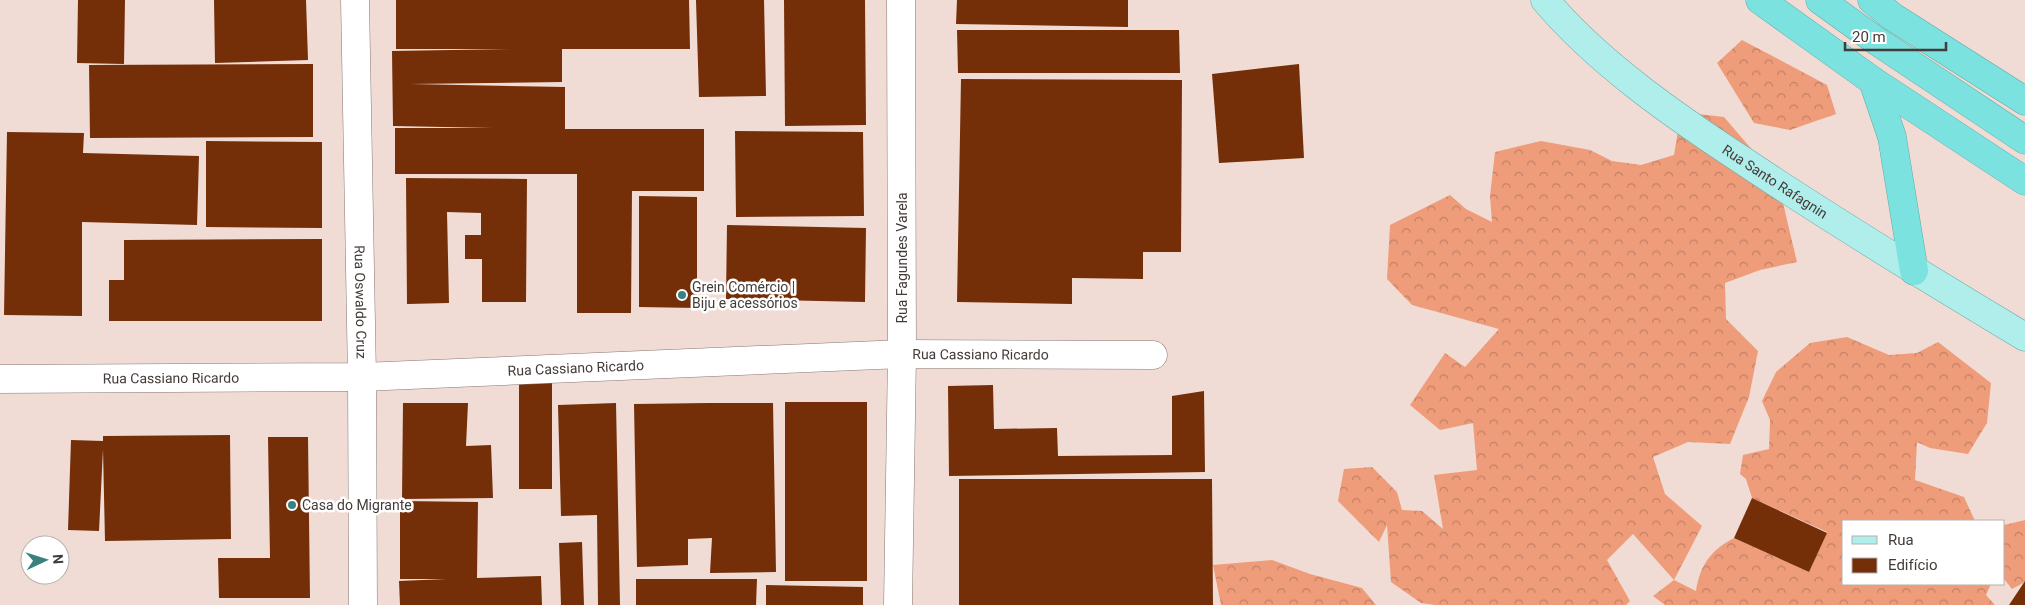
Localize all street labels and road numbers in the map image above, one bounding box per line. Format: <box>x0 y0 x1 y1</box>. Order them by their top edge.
street label: Rua Santo Rafagnin <box>1719 141 1831 222</box>
street label: Rua Fagundes Varela <box>894 192 910 324</box>
street label: Rua Oswaldo Cruz <box>352 245 370 359</box>
street label: Rua Cassiano Ricardo <box>912 346 1049 363</box>
street label: Rua Cassiano Ricardo <box>507 357 644 379</box>
street label: Rua Cassiano Ricardo <box>103 370 239 386</box>

